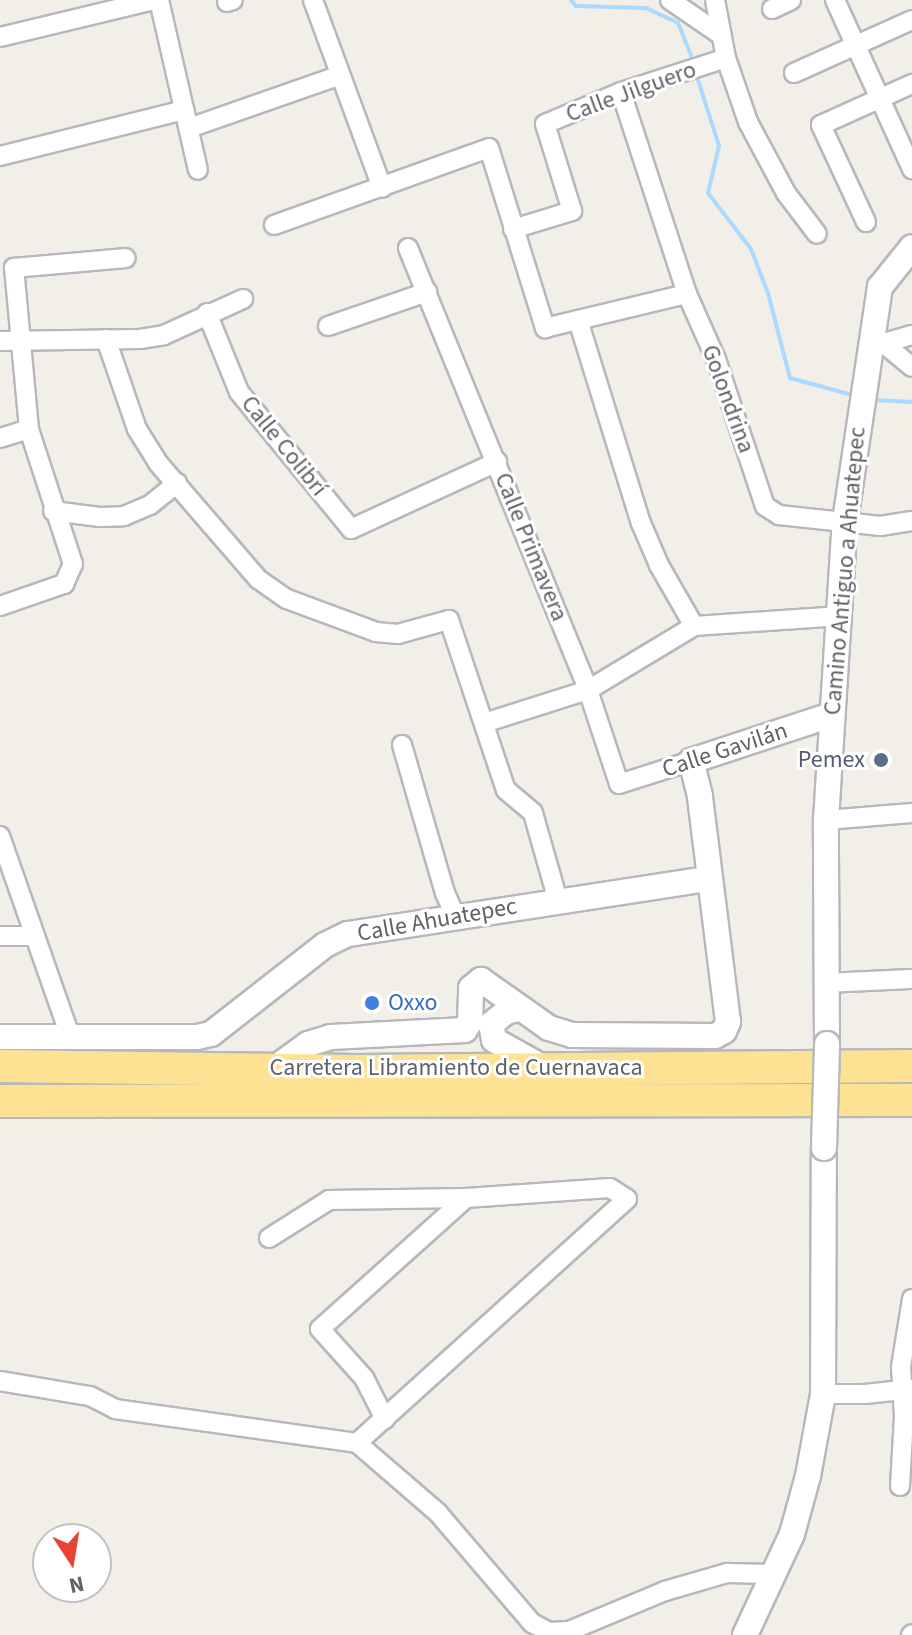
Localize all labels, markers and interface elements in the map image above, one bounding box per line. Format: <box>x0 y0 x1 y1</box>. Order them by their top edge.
street label: Calle Jilguero <box>562 55 700 129</box>
street label: Golondrina <box>695 341 761 457</box>
street label: Calle Colibrí <box>235 390 333 502</box>
street label: Camino Antiguo a Ahuatepec <box>818 426 872 716</box>
street label: Calle Primavera <box>488 469 574 625</box>
street label: Calle Gavilán <box>659 716 791 784</box>
place label: Pemex <box>798 746 865 774</box>
marker: Pemex <box>872 751 890 769</box>
street label: Calle Ahuatepec <box>355 892 519 948</box>
place label: Oxxo <box>388 989 438 1017</box>
marker: Oxxo <box>363 994 381 1012</box>
street label: Carretera Libramiento de Cuernavaca <box>270 1054 642 1082</box>
north arrow <box>32 1523 112 1603</box>
text: N <box>66 1567 87 1602</box>

